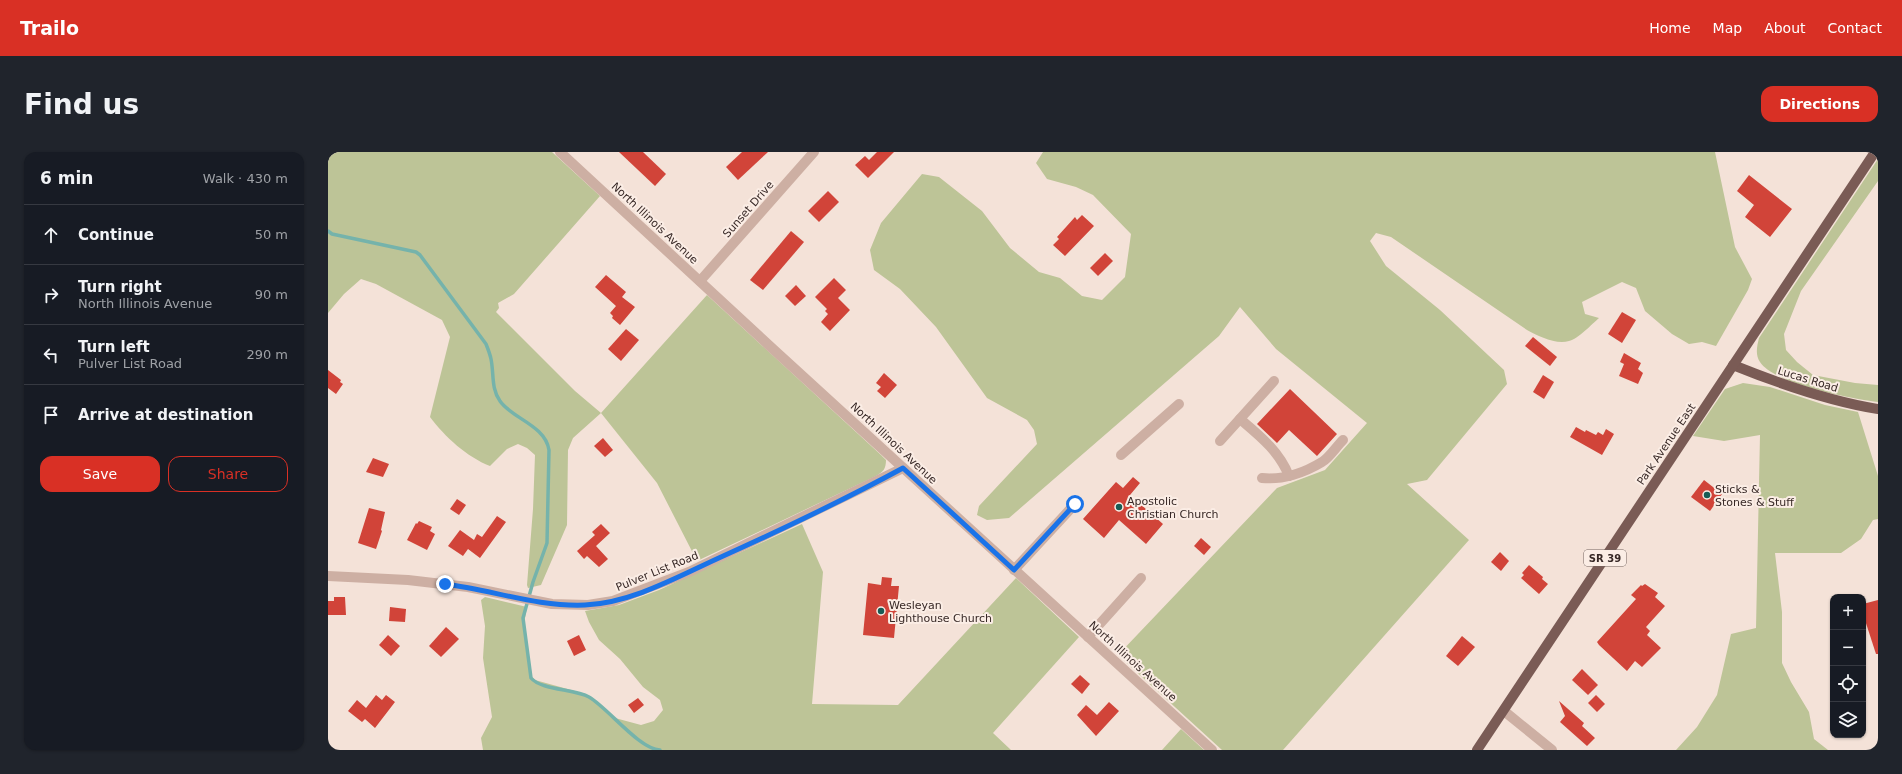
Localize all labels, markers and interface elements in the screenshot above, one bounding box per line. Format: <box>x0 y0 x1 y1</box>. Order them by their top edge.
text: Trailo <box>20 17 79 39</box>
text: Home <box>1649 20 1691 36</box>
text: Map <box>1713 20 1742 36</box>
text: About <box>1764 20 1806 36</box>
text: Contact <box>1828 20 1882 36</box>
button: Directions <box>1761 86 1878 122</box>
text: Find us <box>24 88 139 121</box>
text: 6 min <box>40 168 93 188</box>
text: Walk · 430 m <box>203 171 288 186</box>
street label: Sunset Drive <box>720 178 777 240</box>
street label: North Illinois Avenue <box>609 180 701 267</box>
icon: ahead <box>40 224 62 246</box>
text: Continue <box>78 226 154 244</box>
text: 50 m <box>255 227 288 242</box>
text: Turn right <box>78 278 162 296</box>
icon: right <box>40 284 62 306</box>
text: 90 m <box>255 287 288 302</box>
text: North Illinois Avenue <box>78 296 212 311</box>
text: Turn left <box>78 338 150 356</box>
icon: left <box>40 344 62 366</box>
text: 290 m <box>246 347 288 362</box>
text: Pulver List Road <box>78 356 182 371</box>
street label: Lucas Road <box>1776 364 1840 395</box>
street label: North Illinois Avenue <box>848 400 940 487</box>
street label: Park Avenue East <box>1634 401 1699 487</box>
icon: arrive <box>40 404 62 426</box>
text: Arrive at destination <box>78 406 253 424</box>
button: Save <box>40 456 160 492</box>
button: Share <box>168 456 288 492</box>
place label: Sticks & Stones & Stuff <box>1715 483 1794 509</box>
marker: Sticks & Stones & Stuff <box>1702 490 1712 500</box>
route start <box>1066 495 1084 513</box>
place label: Apostolic Christian Church <box>1127 495 1218 521</box>
marker: Apostolic Christian Church <box>1114 502 1124 512</box>
street label: Pulver List Road <box>614 549 700 594</box>
road number: SR 39 <box>1584 550 1626 566</box>
route end <box>436 575 454 593</box>
map controls <box>1830 594 1866 738</box>
button: + <box>1830 594 1866 630</box>
place label: Wesleyan Lighthouse Church <box>889 599 992 625</box>
marker: Wesleyan Lighthouse Church <box>876 606 886 616</box>
street label: North Illinois Avenue <box>1086 619 1179 704</box>
button: − <box>1830 630 1866 666</box>
button: locate <box>1830 666 1866 702</box>
button: layers <box>1830 702 1866 738</box>

